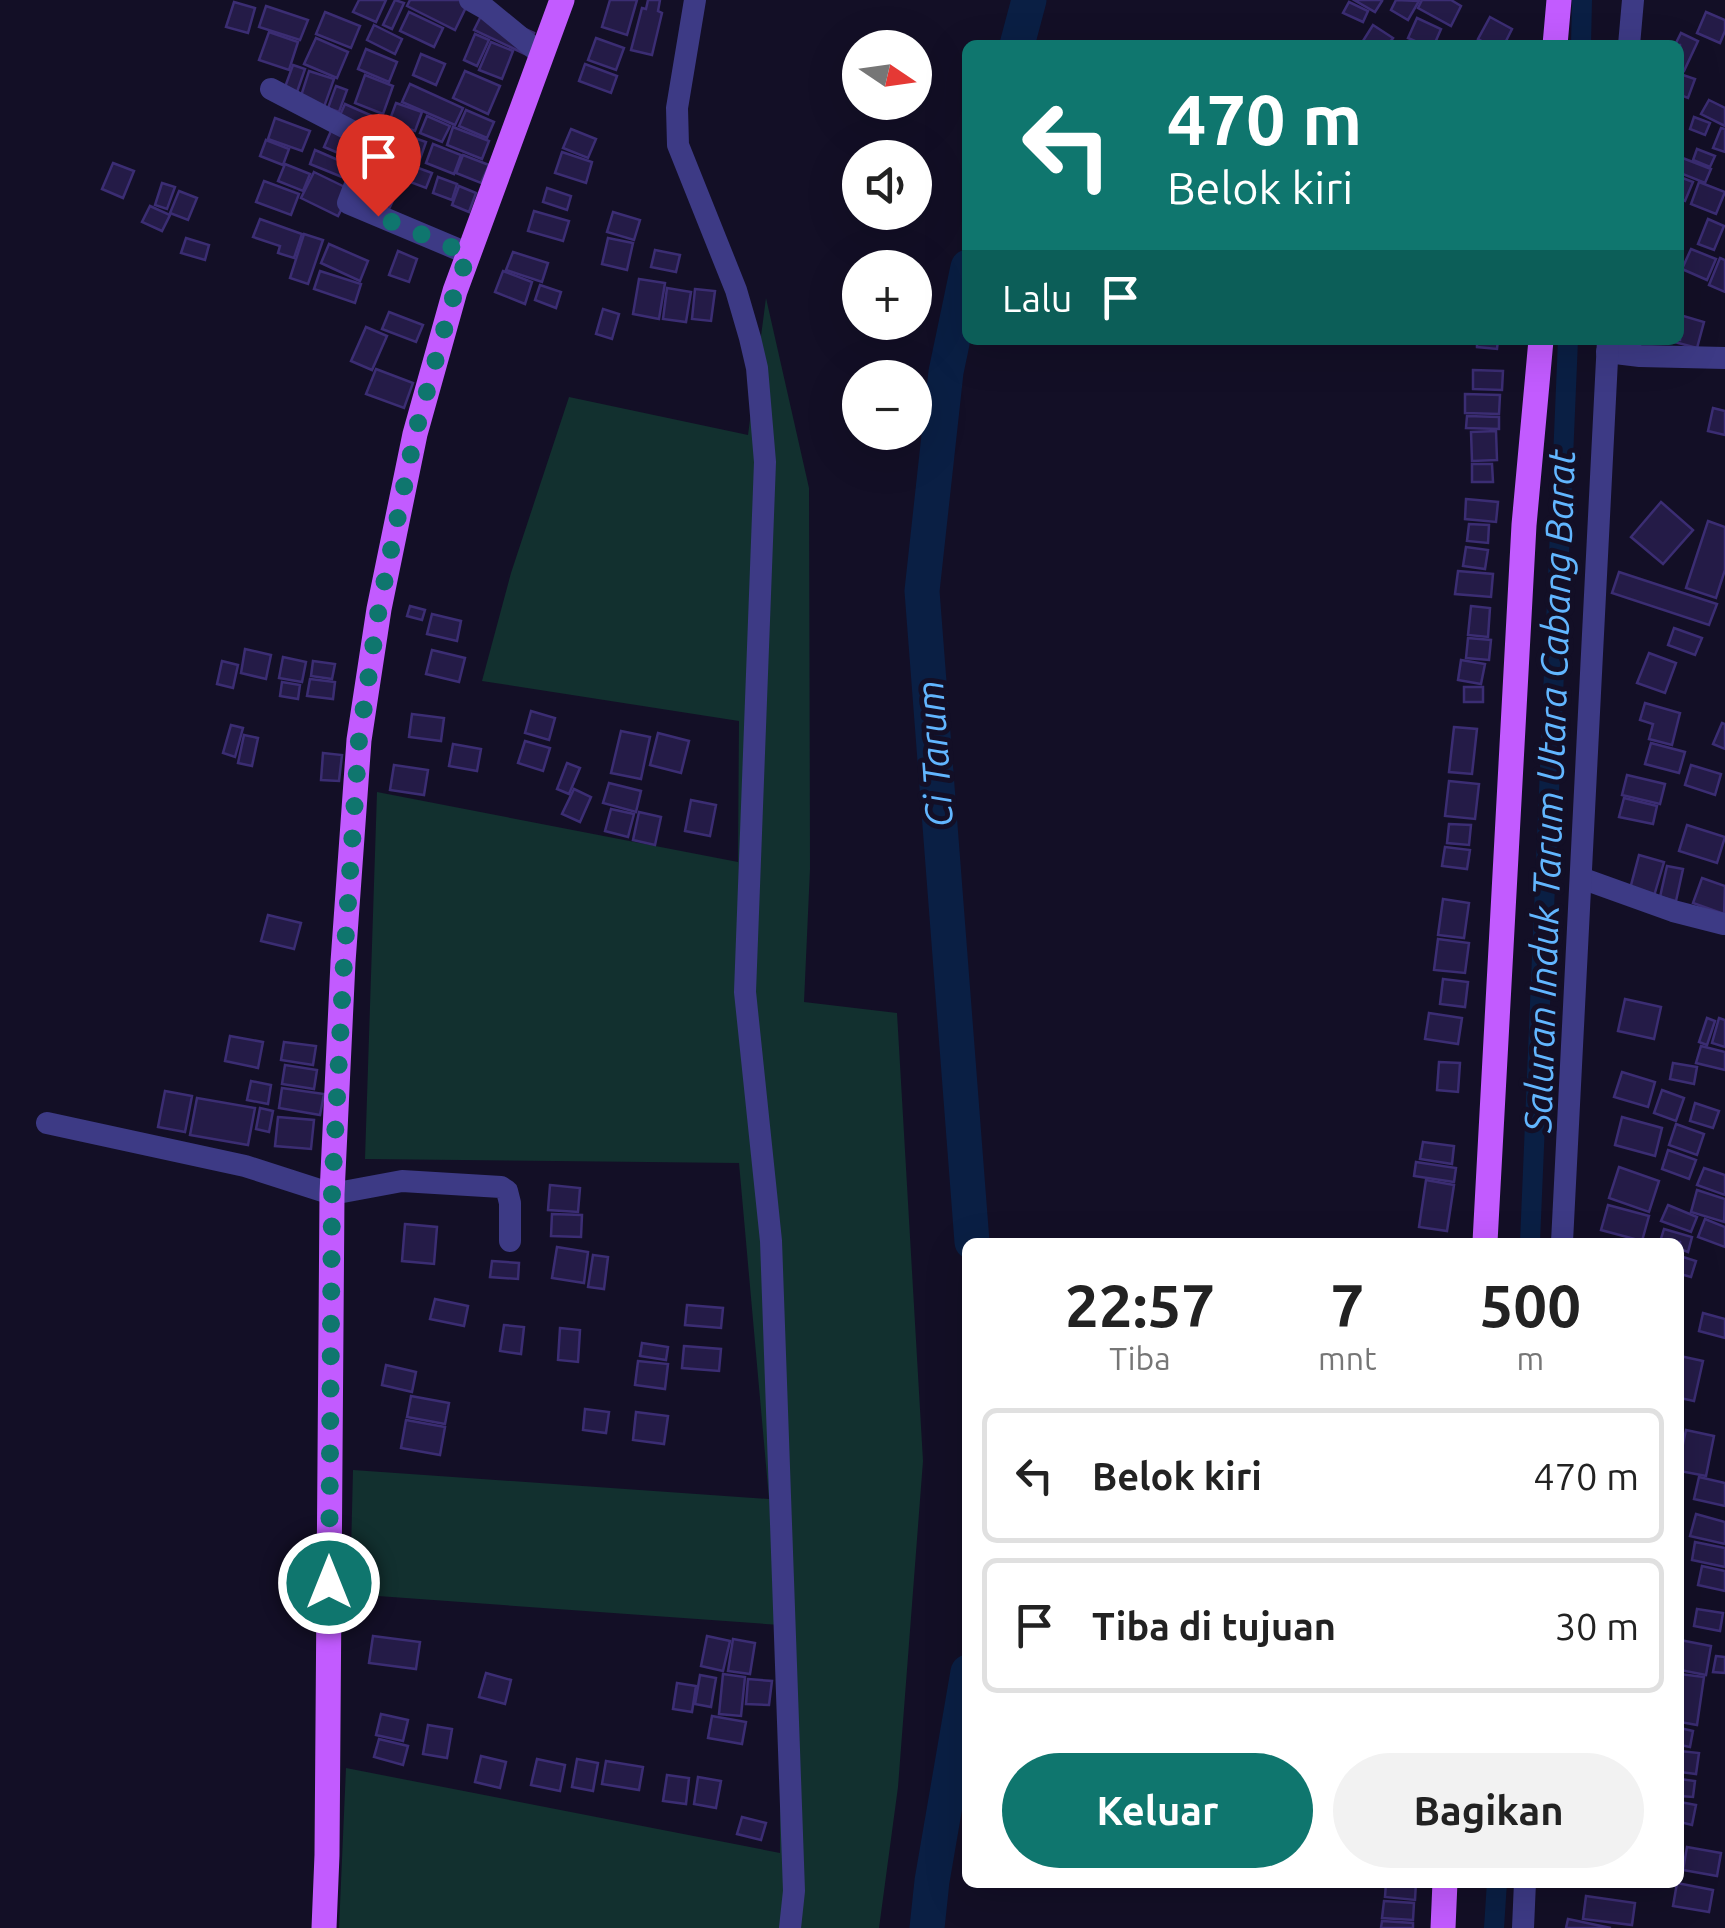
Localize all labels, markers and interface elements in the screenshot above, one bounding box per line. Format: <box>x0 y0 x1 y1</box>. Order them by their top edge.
north arrow <box>842 30 932 120</box>
map controls <box>842 30 932 450</box>
icon: left <box>1002 80 1132 210</box>
text: 470 m <box>1167 80 1362 158</box>
pin <box>336 114 421 217</box>
icon: arrive <box>351 129 406 184</box>
button: sound <box>842 140 932 230</box>
text: Belok kiri <box>1167 162 1353 213</box>
button: + <box>842 250 932 340</box>
icon: arrive <box>1093 270 1148 325</box>
text: Lalu <box>1002 277 1073 319</box>
button: − <box>842 360 932 450</box>
water label: Saluran Induk Tarum Utara Cabang Barat <box>1516 448 1582 1134</box>
water label: Ci Tarum <box>908 679 960 829</box>
text: 22:57 <box>1065 1271 1215 1338</box>
text: 7 <box>1330 1271 1364 1338</box>
text: 500 <box>1480 1271 1581 1338</box>
text: Tiba <box>1109 1340 1171 1376</box>
text: mnt <box>1318 1340 1377 1376</box>
text: m <box>1516 1340 1544 1376</box>
icon: left <box>1007 1448 1062 1503</box>
text: Belok kiri <box>1092 1455 1262 1497</box>
text: 470 m <box>1533 1455 1639 1497</box>
position arrow <box>277 1531 381 1635</box>
icon: arrive <box>1007 1598 1062 1653</box>
text: Tiba di tujuan <box>1092 1605 1336 1647</box>
text: 30 m <box>1555 1605 1639 1647</box>
button: Keluar <box>1002 1753 1313 1868</box>
button: Bagikan <box>1333 1753 1644 1868</box>

